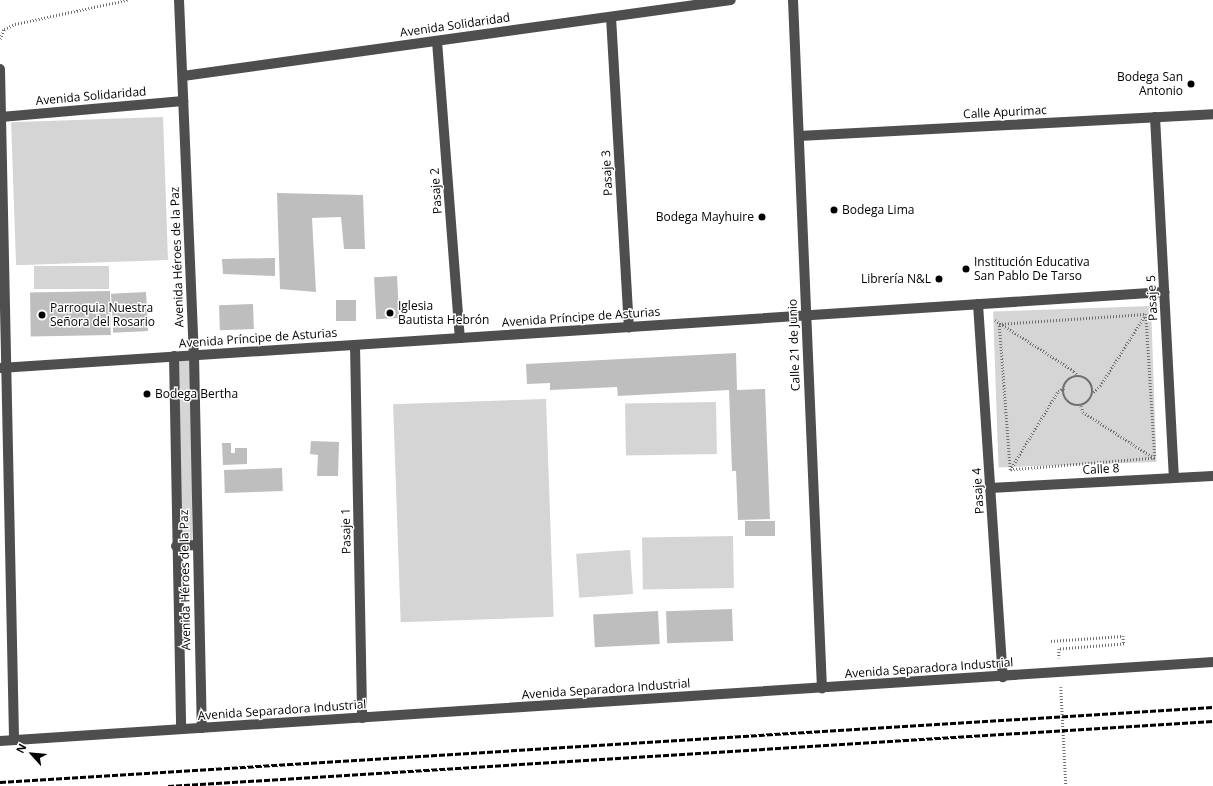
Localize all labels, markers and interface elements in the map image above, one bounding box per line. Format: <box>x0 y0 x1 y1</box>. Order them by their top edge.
street label: Avenida Solidaridad <box>399 10 511 40</box>
place label: Bodega San Antonio <box>1117 70 1183 98</box>
marker: Bodega San Antonio <box>1186 79 1196 89</box>
street label: Avenida Solidaridad <box>35 84 147 108</box>
street label: Calle Apurimac <box>963 103 1047 121</box>
street label: Pasaje 3 <box>599 150 615 196</box>
street label: Pasaje 2 <box>427 168 445 214</box>
street label: Avenida Héroes de la Paz <box>167 186 187 328</box>
place label: Bodega Lima <box>842 203 914 217</box>
marker: Bodega Lima <box>829 205 839 215</box>
place label: Bodega Mayhuire <box>656 210 754 224</box>
marker: Bodega Mayhuire <box>757 212 767 222</box>
place label: Institución Educativa San Pablo De Tarso <box>974 255 1090 283</box>
marker: Institución Educativa San Pablo De Tarso <box>961 264 971 274</box>
place label: Librería N&L <box>861 272 931 286</box>
marker: Librería N&L <box>934 274 944 284</box>
street label: Pasaje 5 <box>1144 275 1160 321</box>
place label: Iglesia Bautista Hebrón <box>398 299 489 327</box>
street label: Calle 21 de Junio <box>785 299 803 391</box>
place label: Parroquia Nuestra Señora del Rosario <box>50 301 155 329</box>
street label: Avenida Príncipe de Asturias <box>501 304 661 330</box>
marker: Iglesia Bautista Hebrón <box>385 308 395 318</box>
marker: Parroquia Nuestra Señora del Rosario <box>37 310 47 320</box>
street label: Avenida Príncipe de Asturias <box>178 325 338 351</box>
place label: Bodega Bertha <box>155 387 238 401</box>
marker: Bodega Bertha <box>142 389 152 399</box>
street label: Calle 8 <box>1082 461 1120 477</box>
street label: Pasaje 4 <box>969 468 987 514</box>
street label: Pasaje 1 <box>338 508 354 554</box>
street label: Avenida Héroes de la Paz <box>177 510 193 650</box>
street label: Avenida Separadora Industrial <box>844 655 1014 681</box>
street label: Avenida Separadora Industrial <box>521 676 691 702</box>
street label: Avenida Separadora Industrial <box>197 697 367 723</box>
north arrow <box>12 734 52 774</box>
text: N <box>12 741 30 756</box>

